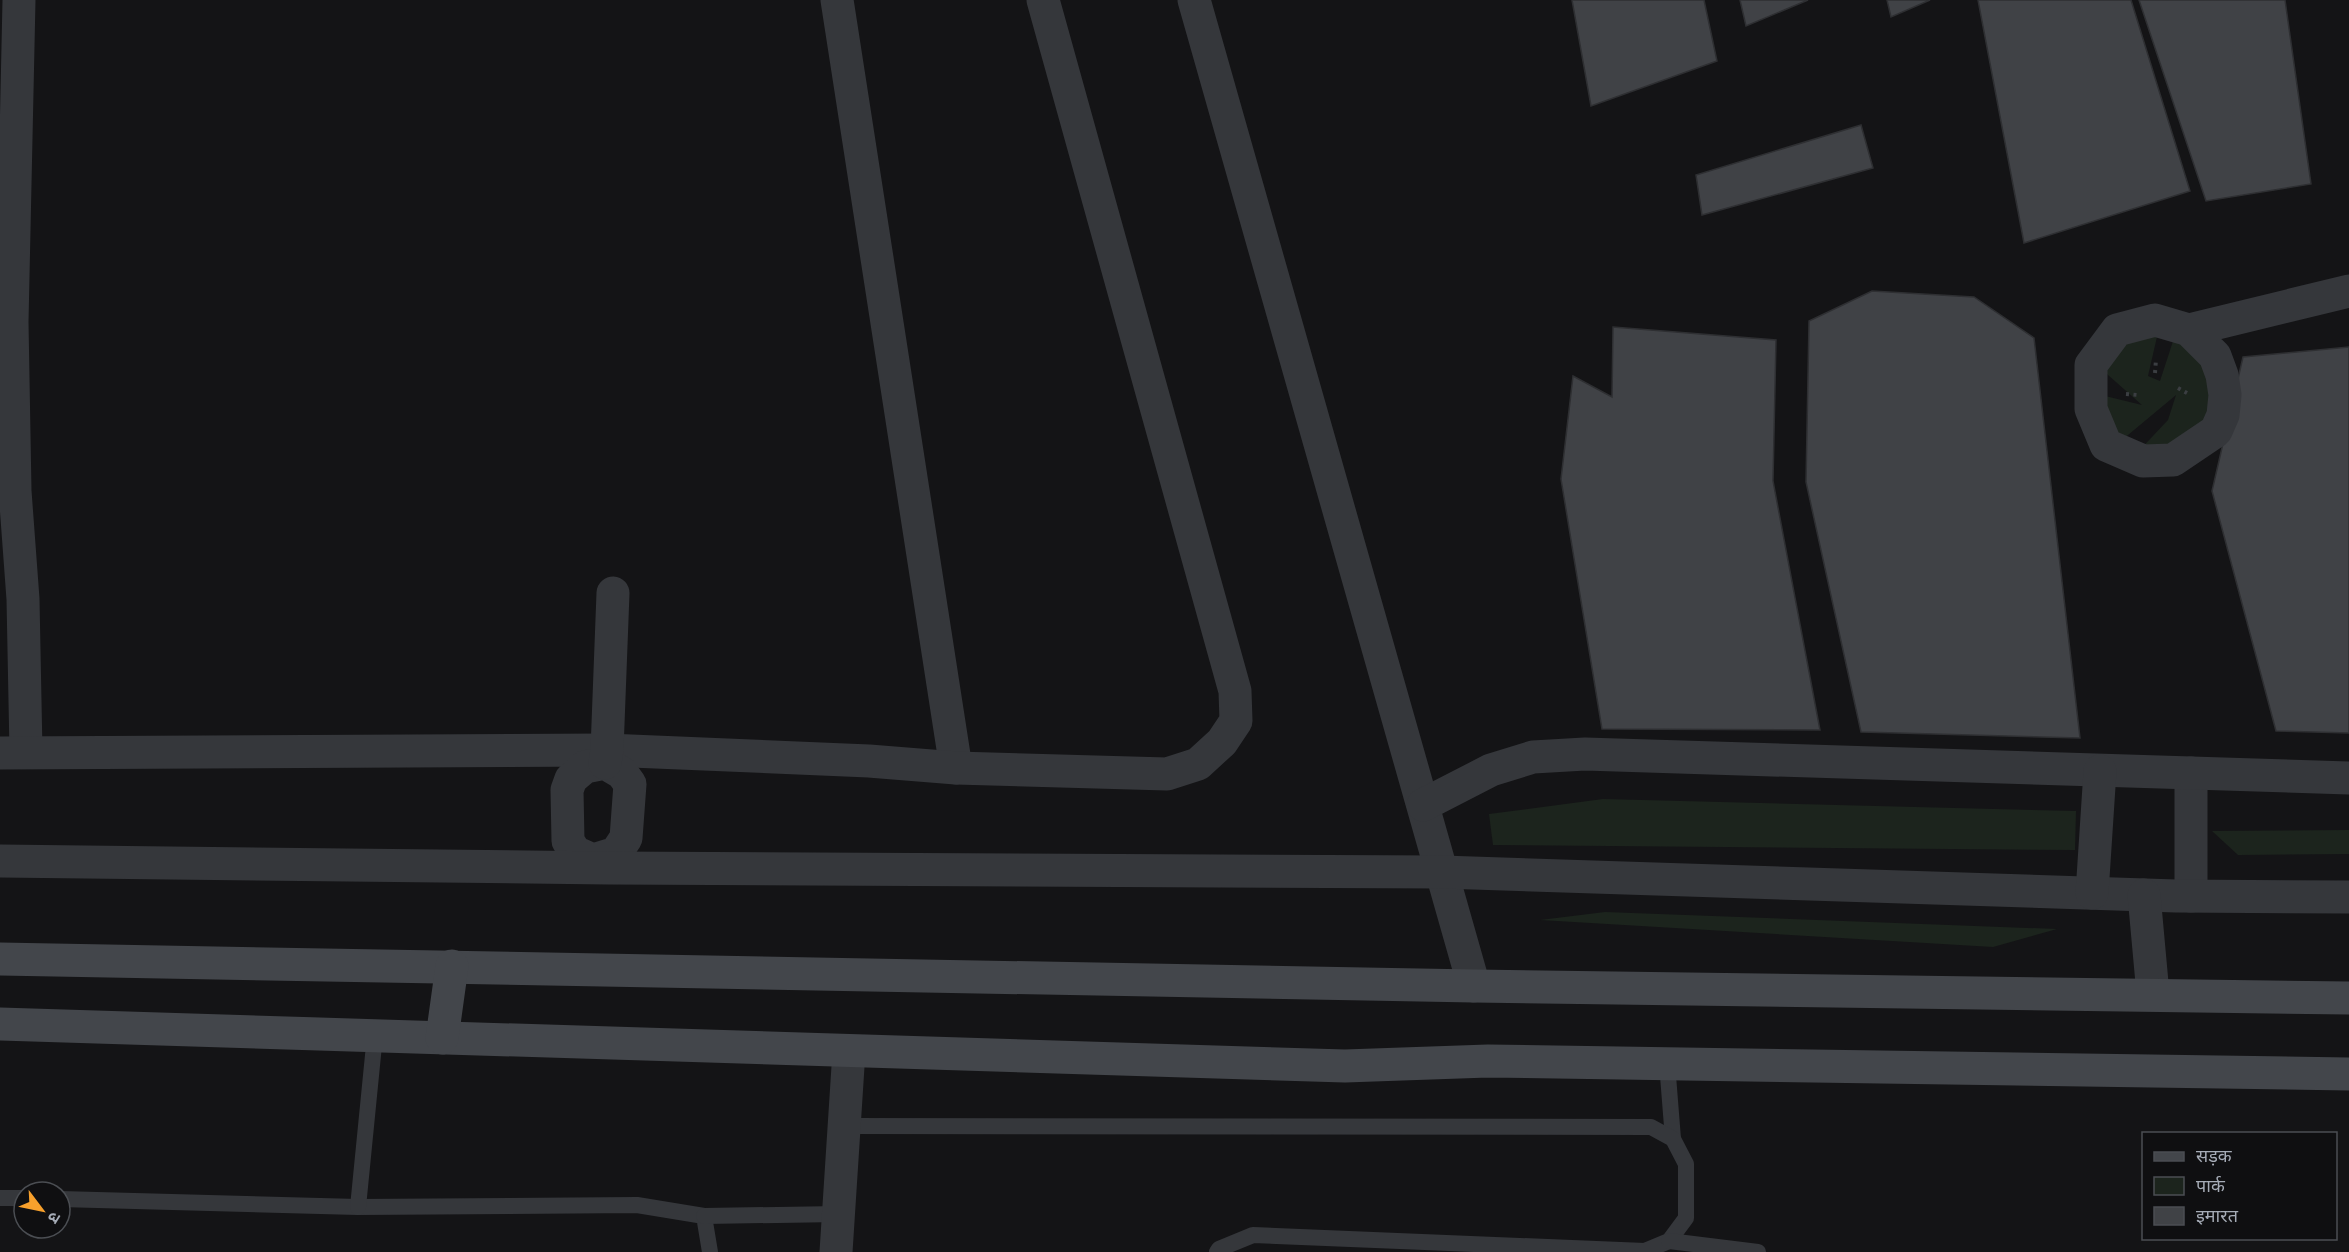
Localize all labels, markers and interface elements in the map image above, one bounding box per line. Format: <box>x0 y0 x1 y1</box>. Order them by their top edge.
legend <box>2142 1132 2337 1240</box>
text: सड़क <box>2196 1145 2233 1166</box>
text: पार्क <box>2196 1175 2226 1196</box>
north arrow <box>12 1180 72 1240</box>
text: इमारत <box>2196 1205 2239 1226</box>
text: उ <box>43 1209 65 1227</box>

